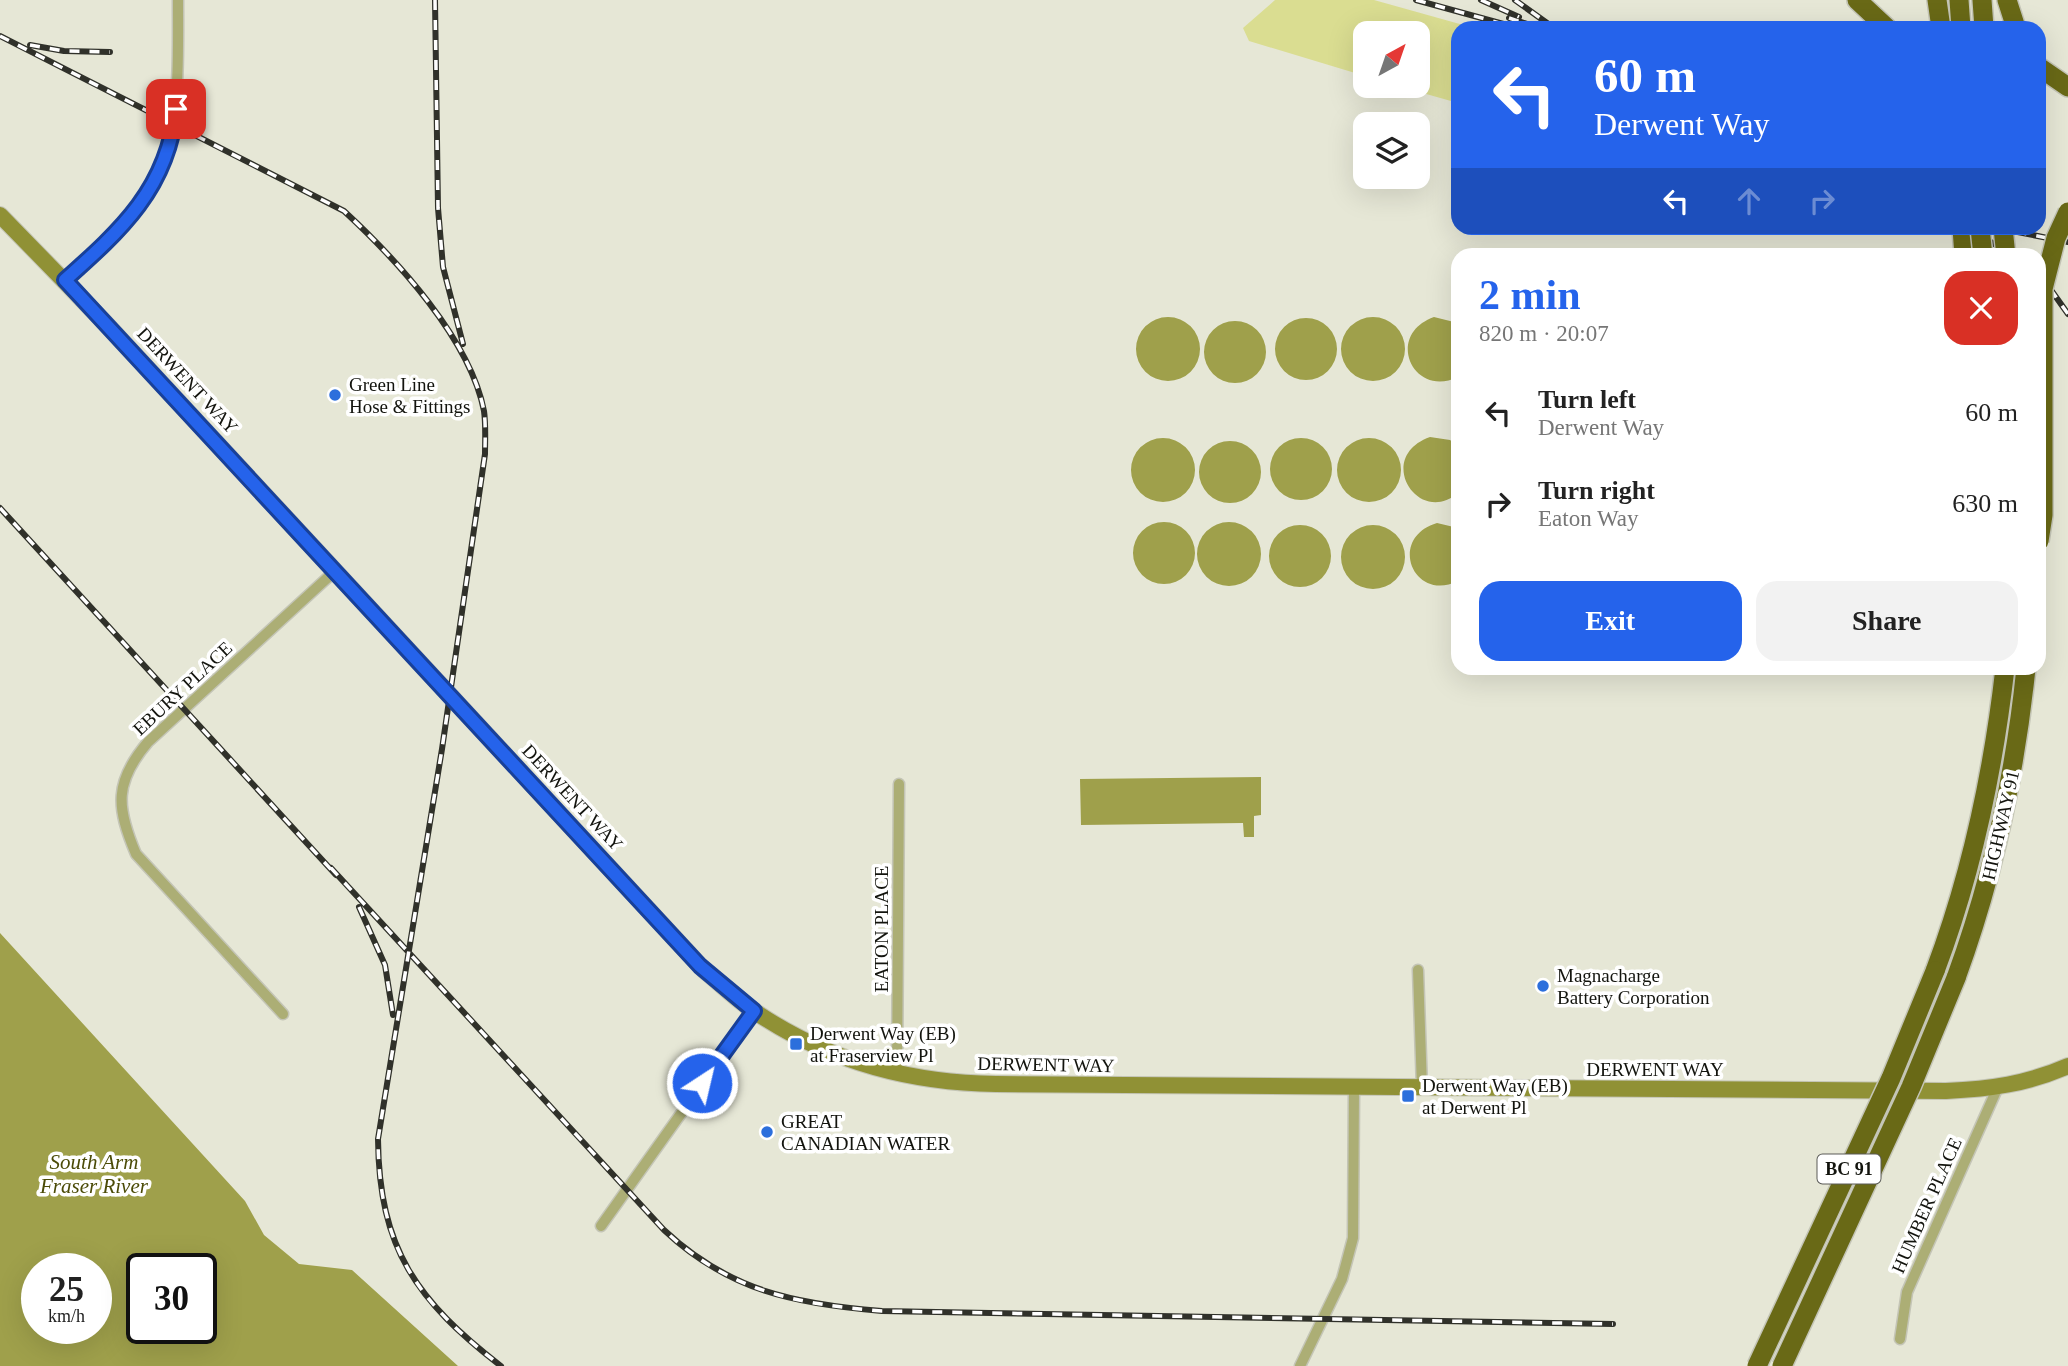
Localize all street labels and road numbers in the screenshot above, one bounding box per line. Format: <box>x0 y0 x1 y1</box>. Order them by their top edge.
street label: DERWENT WAY <box>133 323 242 438</box>
street label: EBURY PLACE <box>129 637 236 740</box>
street label: DERWENT WAY <box>518 740 627 855</box>
street label: HIGHWAY 91 <box>1978 768 2023 882</box>
street label: EATON PLACE <box>871 866 892 992</box>
street label: DERWENT WAY <box>977 1053 1115 1076</box>
street label: DERWENT WAY <box>1586 1059 1724 1080</box>
street label: HUMBER PLACE <box>1887 1134 1966 1276</box>
road number: BC 91 <box>1818 1154 1881 1184</box>

